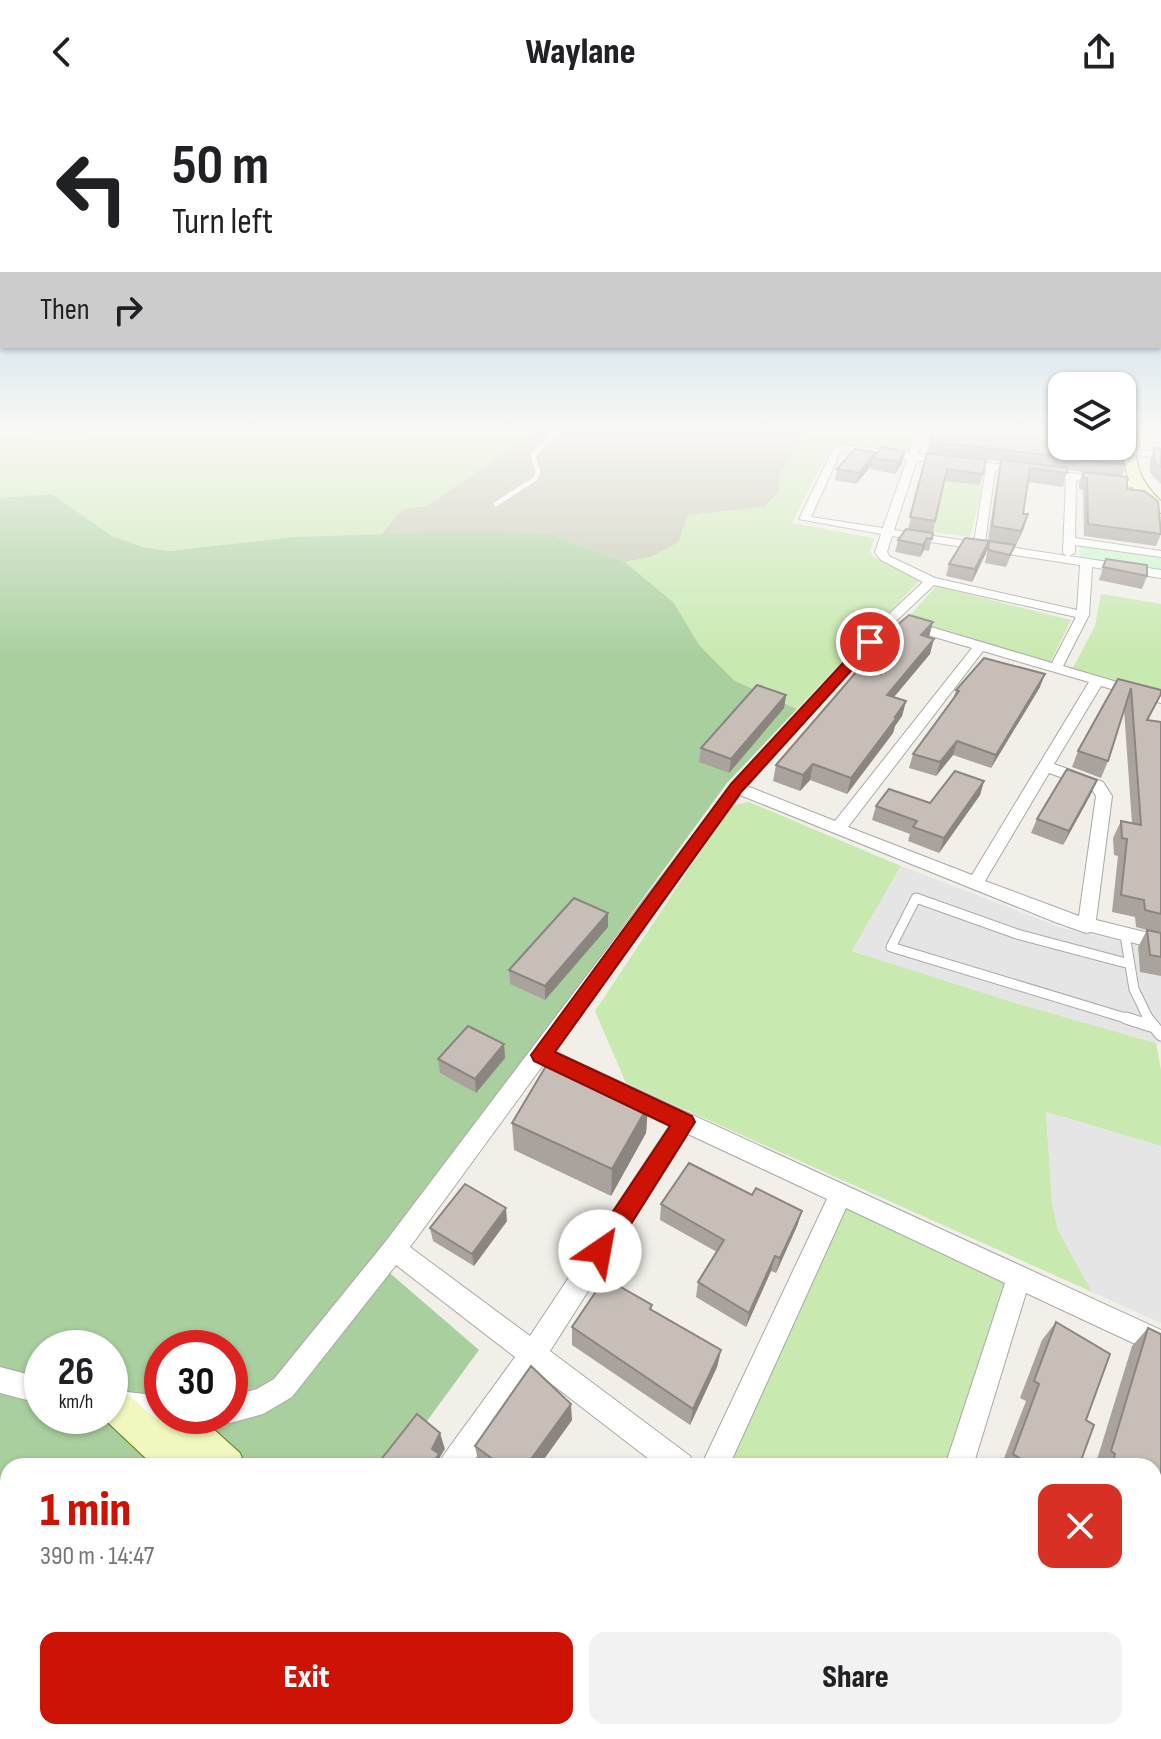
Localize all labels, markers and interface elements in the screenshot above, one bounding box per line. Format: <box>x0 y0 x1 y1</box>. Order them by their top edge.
icon: back <box>40 30 84 74</box>
icon: share <box>1077 30 1121 74</box>
text: Waylane <box>526 31 635 74</box>
text: 50 m <box>172 133 269 200</box>
icon: left <box>40 136 144 240</box>
text: Turn left <box>172 201 273 244</box>
icon: right <box>106 288 150 332</box>
text: Then <box>40 292 90 328</box>
map controls <box>1048 372 1136 460</box>
button: layers <box>1048 372 1136 460</box>
pin <box>836 608 904 676</box>
icon: arrive <box>848 620 892 664</box>
position arrow <box>558 1209 642 1293</box>
speed limit sign: 30 <box>144 1330 248 1434</box>
text: 26 <box>58 1348 94 1396</box>
text: km/h <box>59 1390 93 1414</box>
text: 1 min <box>40 1482 131 1539</box>
button: close <box>1038 1484 1122 1568</box>
text: 390 m · 14:47 <box>40 1541 154 1572</box>
button: Exit <box>40 1632 573 1724</box>
button: Share <box>589 1632 1122 1724</box>

